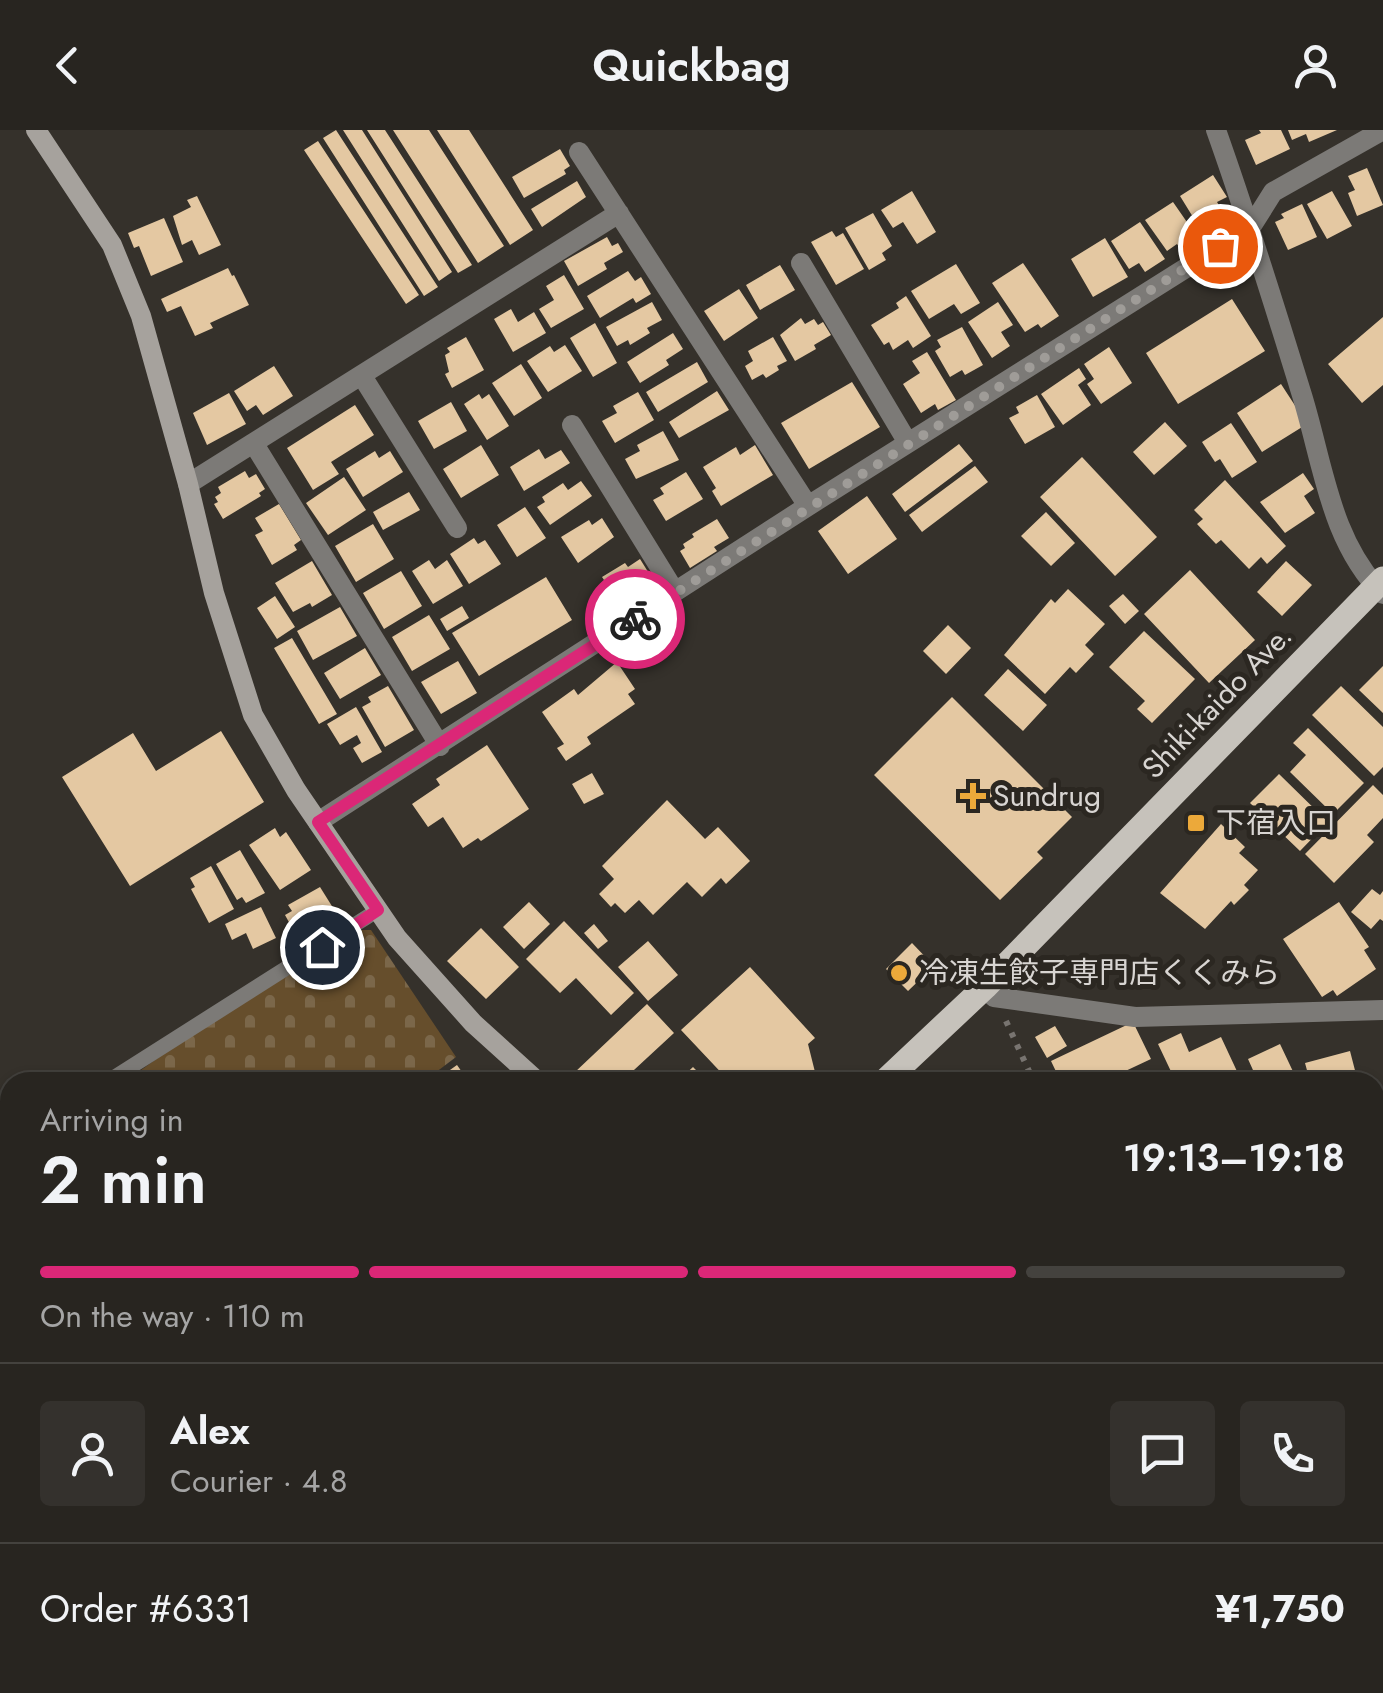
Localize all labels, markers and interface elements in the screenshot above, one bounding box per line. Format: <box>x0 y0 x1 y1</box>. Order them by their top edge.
text: Quickbag <box>592 33 791 98</box>
icon: back <box>40 38 95 93</box>
icon: person <box>1288 38 1343 93</box>
pin <box>1178 204 1263 289</box>
icon: bag <box>1193 219 1248 274</box>
courier <box>585 569 685 669</box>
icon: bike <box>608 592 663 647</box>
street label: Shiki-kaido Ave. <box>1132 615 1301 788</box>
place label: Sundrug <box>993 774 1101 817</box>
marker: Sundrug <box>962 785 984 807</box>
place label: 下宿入口 <box>1216 801 1336 844</box>
marker: 下宿入口 <box>1185 812 1207 834</box>
pin <box>280 905 365 990</box>
icon: home <box>295 920 350 975</box>
place label: 冷凍生餃子専門店くくみら <box>919 951 1280 994</box>
marker: 冷凍生餃子専門店くくみら <box>888 962 910 984</box>
text: Arriving in <box>40 1097 184 1143</box>
text: 19:13–19:18 <box>1123 1130 1345 1185</box>
text: 2 min <box>40 1133 207 1227</box>
text: On the way · 110 m <box>40 1293 305 1339</box>
button: person <box>40 1401 145 1506</box>
button: chat <box>1110 1401 1215 1506</box>
button: phone <box>1240 1401 1345 1506</box>
text: Alex <box>170 1403 250 1458</box>
text: Courier · 4.8 <box>170 1458 347 1504</box>
text: Order #6331 <box>40 1581 252 1636</box>
text: ¥1,750 <box>1215 1581 1345 1636</box>

